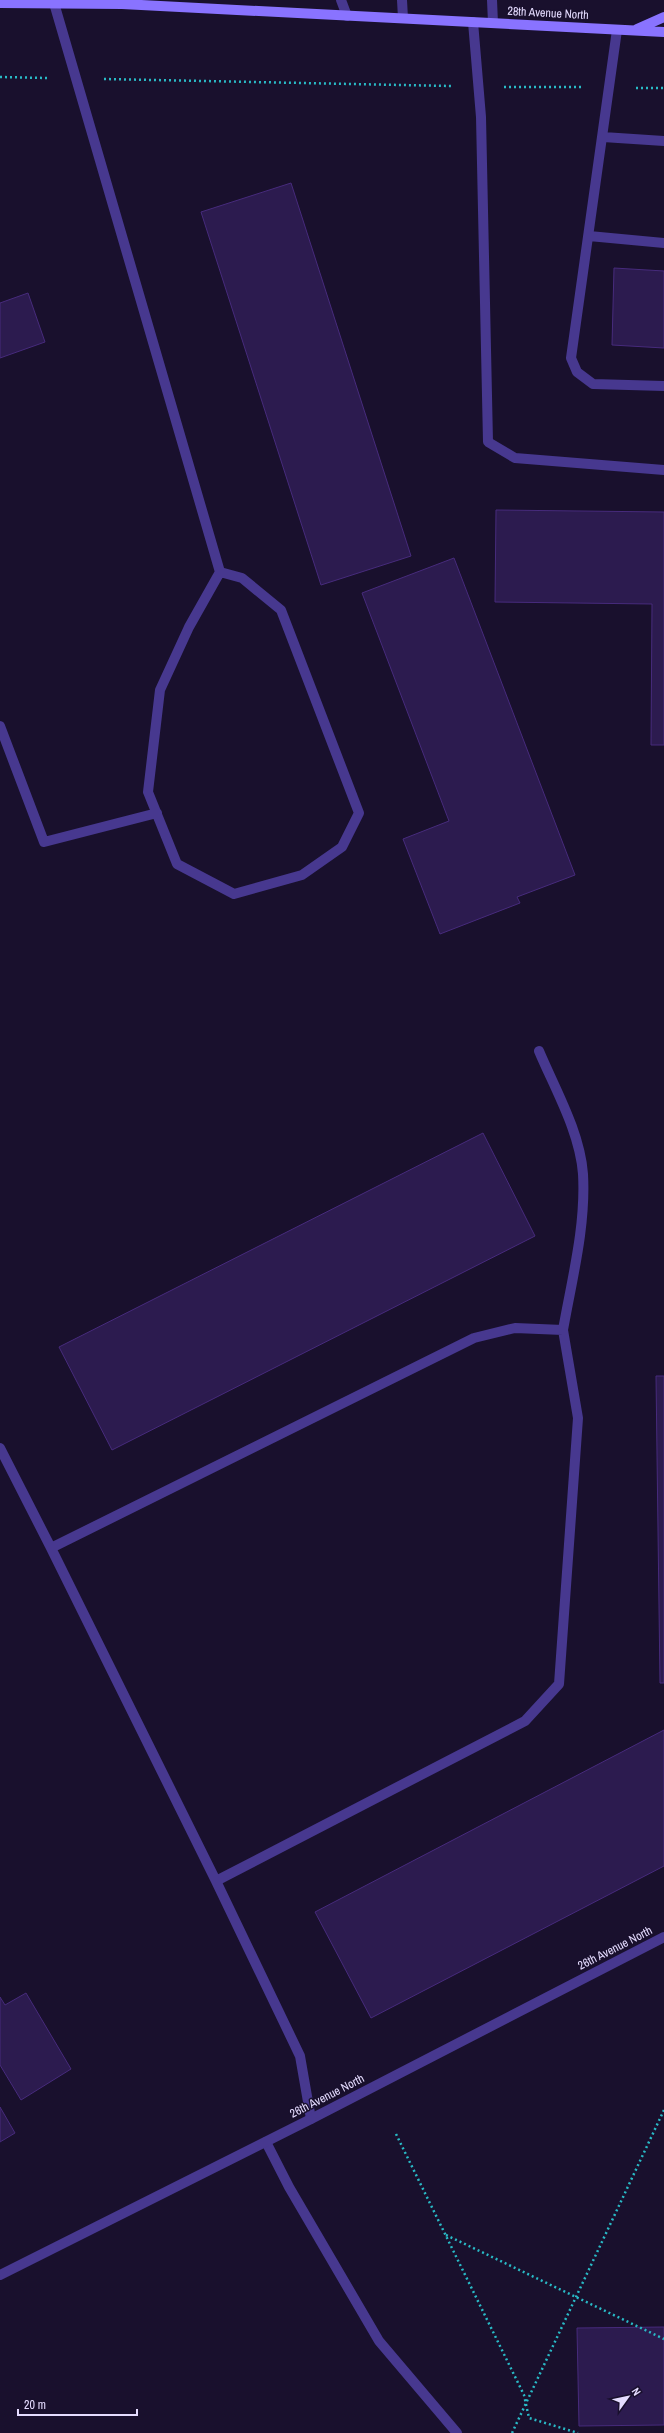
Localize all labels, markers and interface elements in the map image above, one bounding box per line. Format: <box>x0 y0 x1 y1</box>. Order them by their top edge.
street label: 28th Avenue North <box>507 3 589 23</box>
street label: 26th Avenue North <box>575 1922 655 1974</box>
street label: 26th Avenue North <box>287 2070 367 2122</box>
north arrow <box>608 2377 648 2417</box>
text: N <box>629 2385 644 2398</box>
scale bar <box>18 2391 137 2417</box>
text: 20 m <box>24 2397 46 2413</box>

